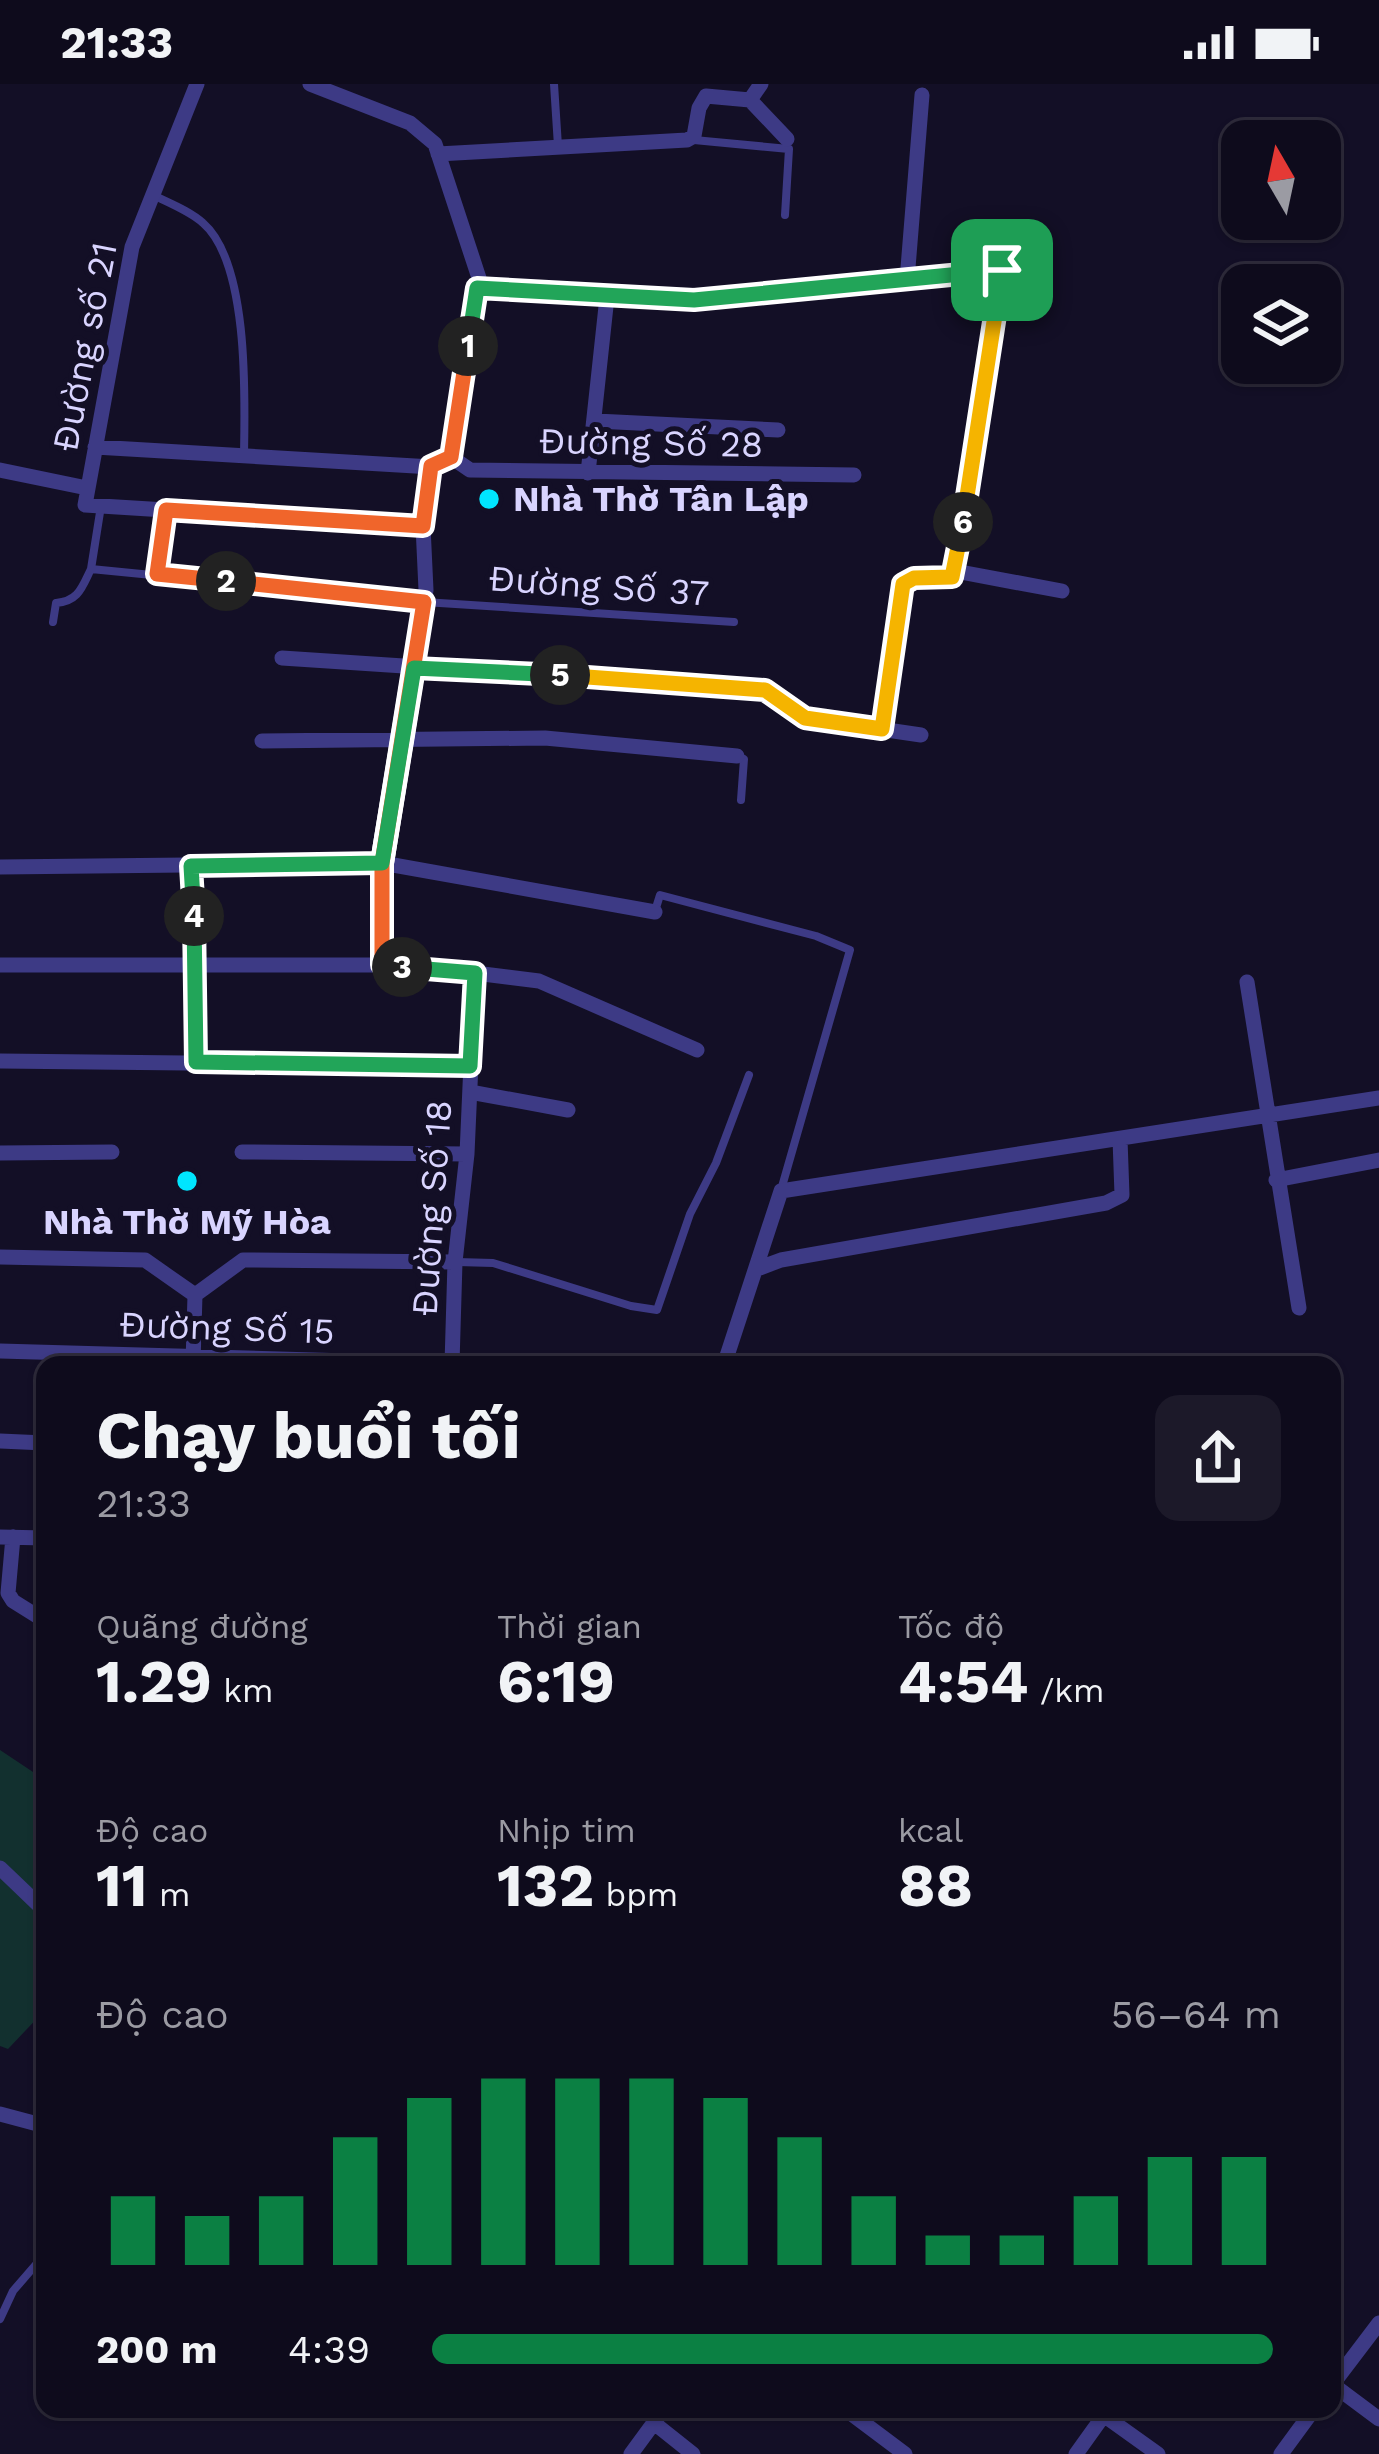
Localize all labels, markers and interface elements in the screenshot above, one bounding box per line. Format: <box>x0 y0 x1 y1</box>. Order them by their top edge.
text: 21:33 <box>60 16 173 69</box>
north arrow <box>1221 120 1341 240</box>
map controls <box>1221 120 1341 384</box>
pin <box>951 219 1053 321</box>
icon: arrive <box>969 237 1035 303</box>
street label: Đường số 21 <box>44 239 126 455</box>
button: layers <box>1221 264 1341 384</box>
pin: 1 <box>438 316 498 376</box>
text: 1 <box>461 326 475 365</box>
street label: Đường Số 28 <box>539 420 763 466</box>
place label: Nhà Thờ Tân Lập <box>513 478 809 520</box>
marker: Nhà Thờ Tân Lập <box>476 486 502 512</box>
pin: 6 <box>933 492 993 552</box>
text: 6 <box>953 502 973 541</box>
pin: 2 <box>196 551 256 611</box>
street label: Đường Số 37 <box>487 557 711 615</box>
text: 2 <box>216 561 236 600</box>
pin: 5 <box>530 645 590 705</box>
text: 5 <box>550 655 570 694</box>
pin: 4 <box>164 886 224 946</box>
text: 4 <box>183 896 205 935</box>
pin: 3 <box>372 937 432 997</box>
text: 3 <box>392 947 412 986</box>
street label: Đường Số 18 <box>403 1099 461 1317</box>
marker: Nhà Thờ Mỹ Hòa <box>174 1168 200 1194</box>
place label: Nhà Thờ Mỹ Hòa <box>43 1201 331 1243</box>
street label: Đường Số 15 <box>119 1303 335 1353</box>
button: share <box>1155 1395 1281 1521</box>
text: Chạy buổi tối <box>96 1397 521 1474</box>
text: 21:33 <box>96 1481 191 1526</box>
text: Quãng đường <box>96 1607 308 1646</box>
text: Thời gian <box>497 1607 642 1646</box>
text: Tốc độ <box>898 1607 1004 1646</box>
text: 1.29 <box>96 1646 212 1717</box>
text: 6:19 <box>497 1646 615 1717</box>
text: 4:54 <box>898 1646 1029 1717</box>
text: km <box>212 1671 273 1710</box>
text: /km <box>1029 1671 1104 1710</box>
text: Độ cao <box>96 1811 208 1850</box>
text: Nhịp tim <box>497 1811 636 1850</box>
text: kcal <box>898 1811 963 1850</box>
text: 11 <box>96 1850 148 1921</box>
text: 132 <box>497 1850 594 1921</box>
text: 88 <box>898 1850 973 1921</box>
text: m <box>148 1875 190 1914</box>
text: bpm <box>594 1875 678 1914</box>
text: Độ cao <box>96 1992 229 2037</box>
text: 56–64 m <box>1111 1992 1281 2037</box>
text: 200 m <box>96 2327 217 2372</box>
text: 4:39 <box>288 2327 370 2372</box>

